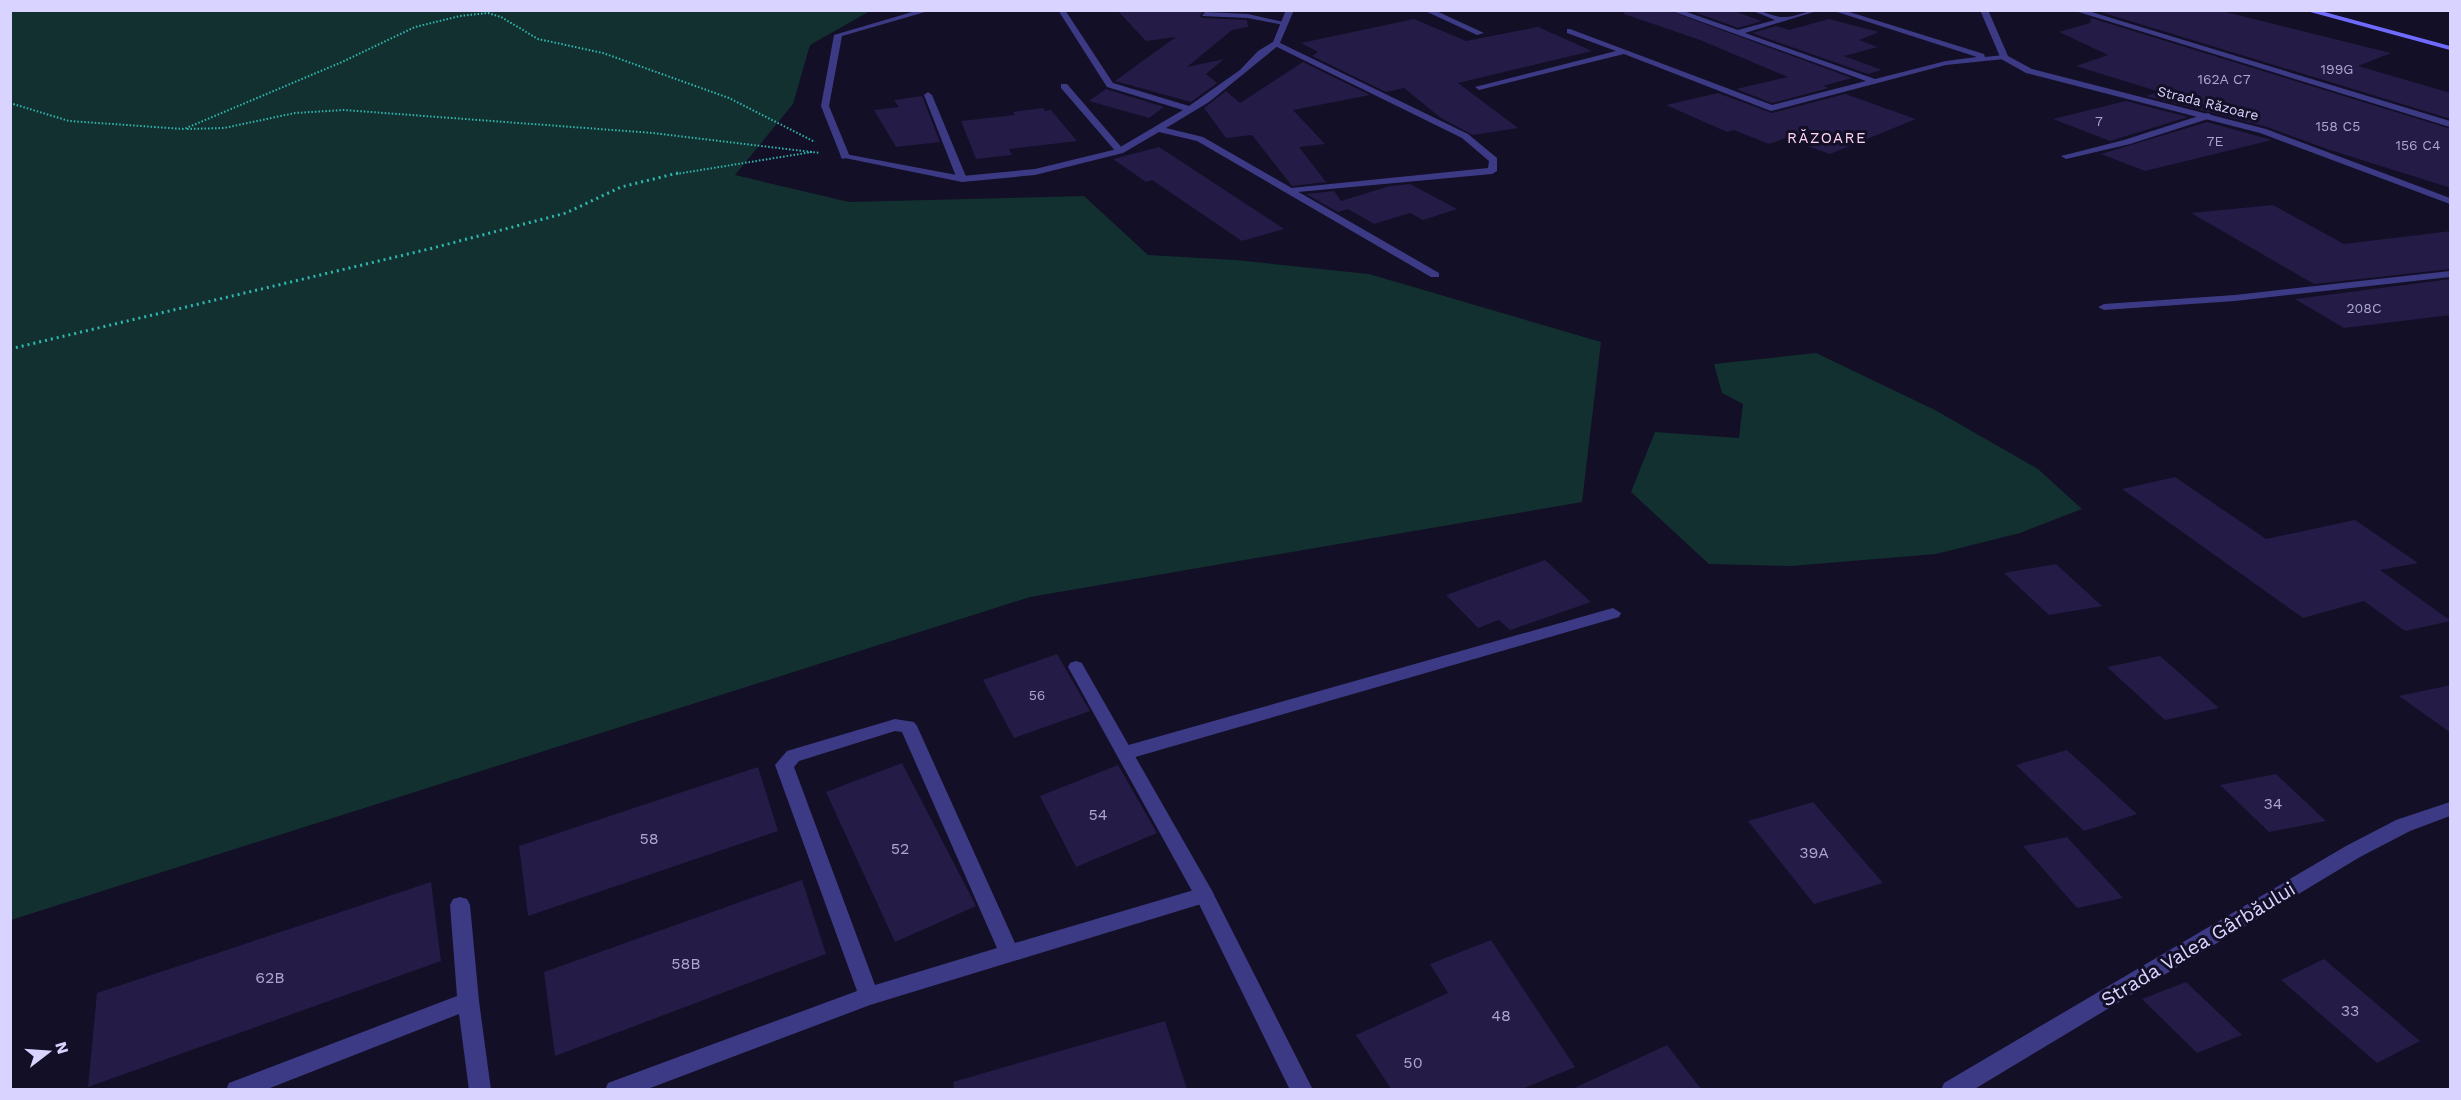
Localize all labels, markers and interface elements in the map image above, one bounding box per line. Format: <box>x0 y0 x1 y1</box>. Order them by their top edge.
house number: 199G <box>2321 61 2353 77</box>
house number: 162A C7 <box>2197 71 2251 87</box>
street label: Strada Răzoare <box>2156 83 2260 123</box>
house number: 7 <box>2095 113 2103 129</box>
house number: 158 C5 <box>2316 118 2360 134</box>
district label: RĂZOARE <box>1787 129 1867 147</box>
house number: 7E <box>2207 133 2223 149</box>
house number: 156 C4 <box>2395 137 2441 153</box>
house number: 208C <box>2346 300 2382 316</box>
house number: 56 <box>1029 687 1045 703</box>
house number: 34 <box>2263 794 2283 813</box>
house number: 54 <box>1088 805 1108 824</box>
house number: 58 <box>639 829 659 848</box>
house number: 52 <box>891 839 909 858</box>
house number: 39A <box>1799 843 1829 862</box>
street label: Strada Valea Gârbăului <box>2097 876 2299 1012</box>
house number: 58B <box>671 954 701 973</box>
house number: 62B <box>255 968 285 987</box>
house number: 33 <box>2341 1001 2359 1020</box>
house number: 48 <box>1491 1006 1511 1025</box>
north arrow <box>18 1022 78 1082</box>
text: N <box>51 1039 73 1056</box>
house number: 50 <box>1403 1053 1423 1072</box>

